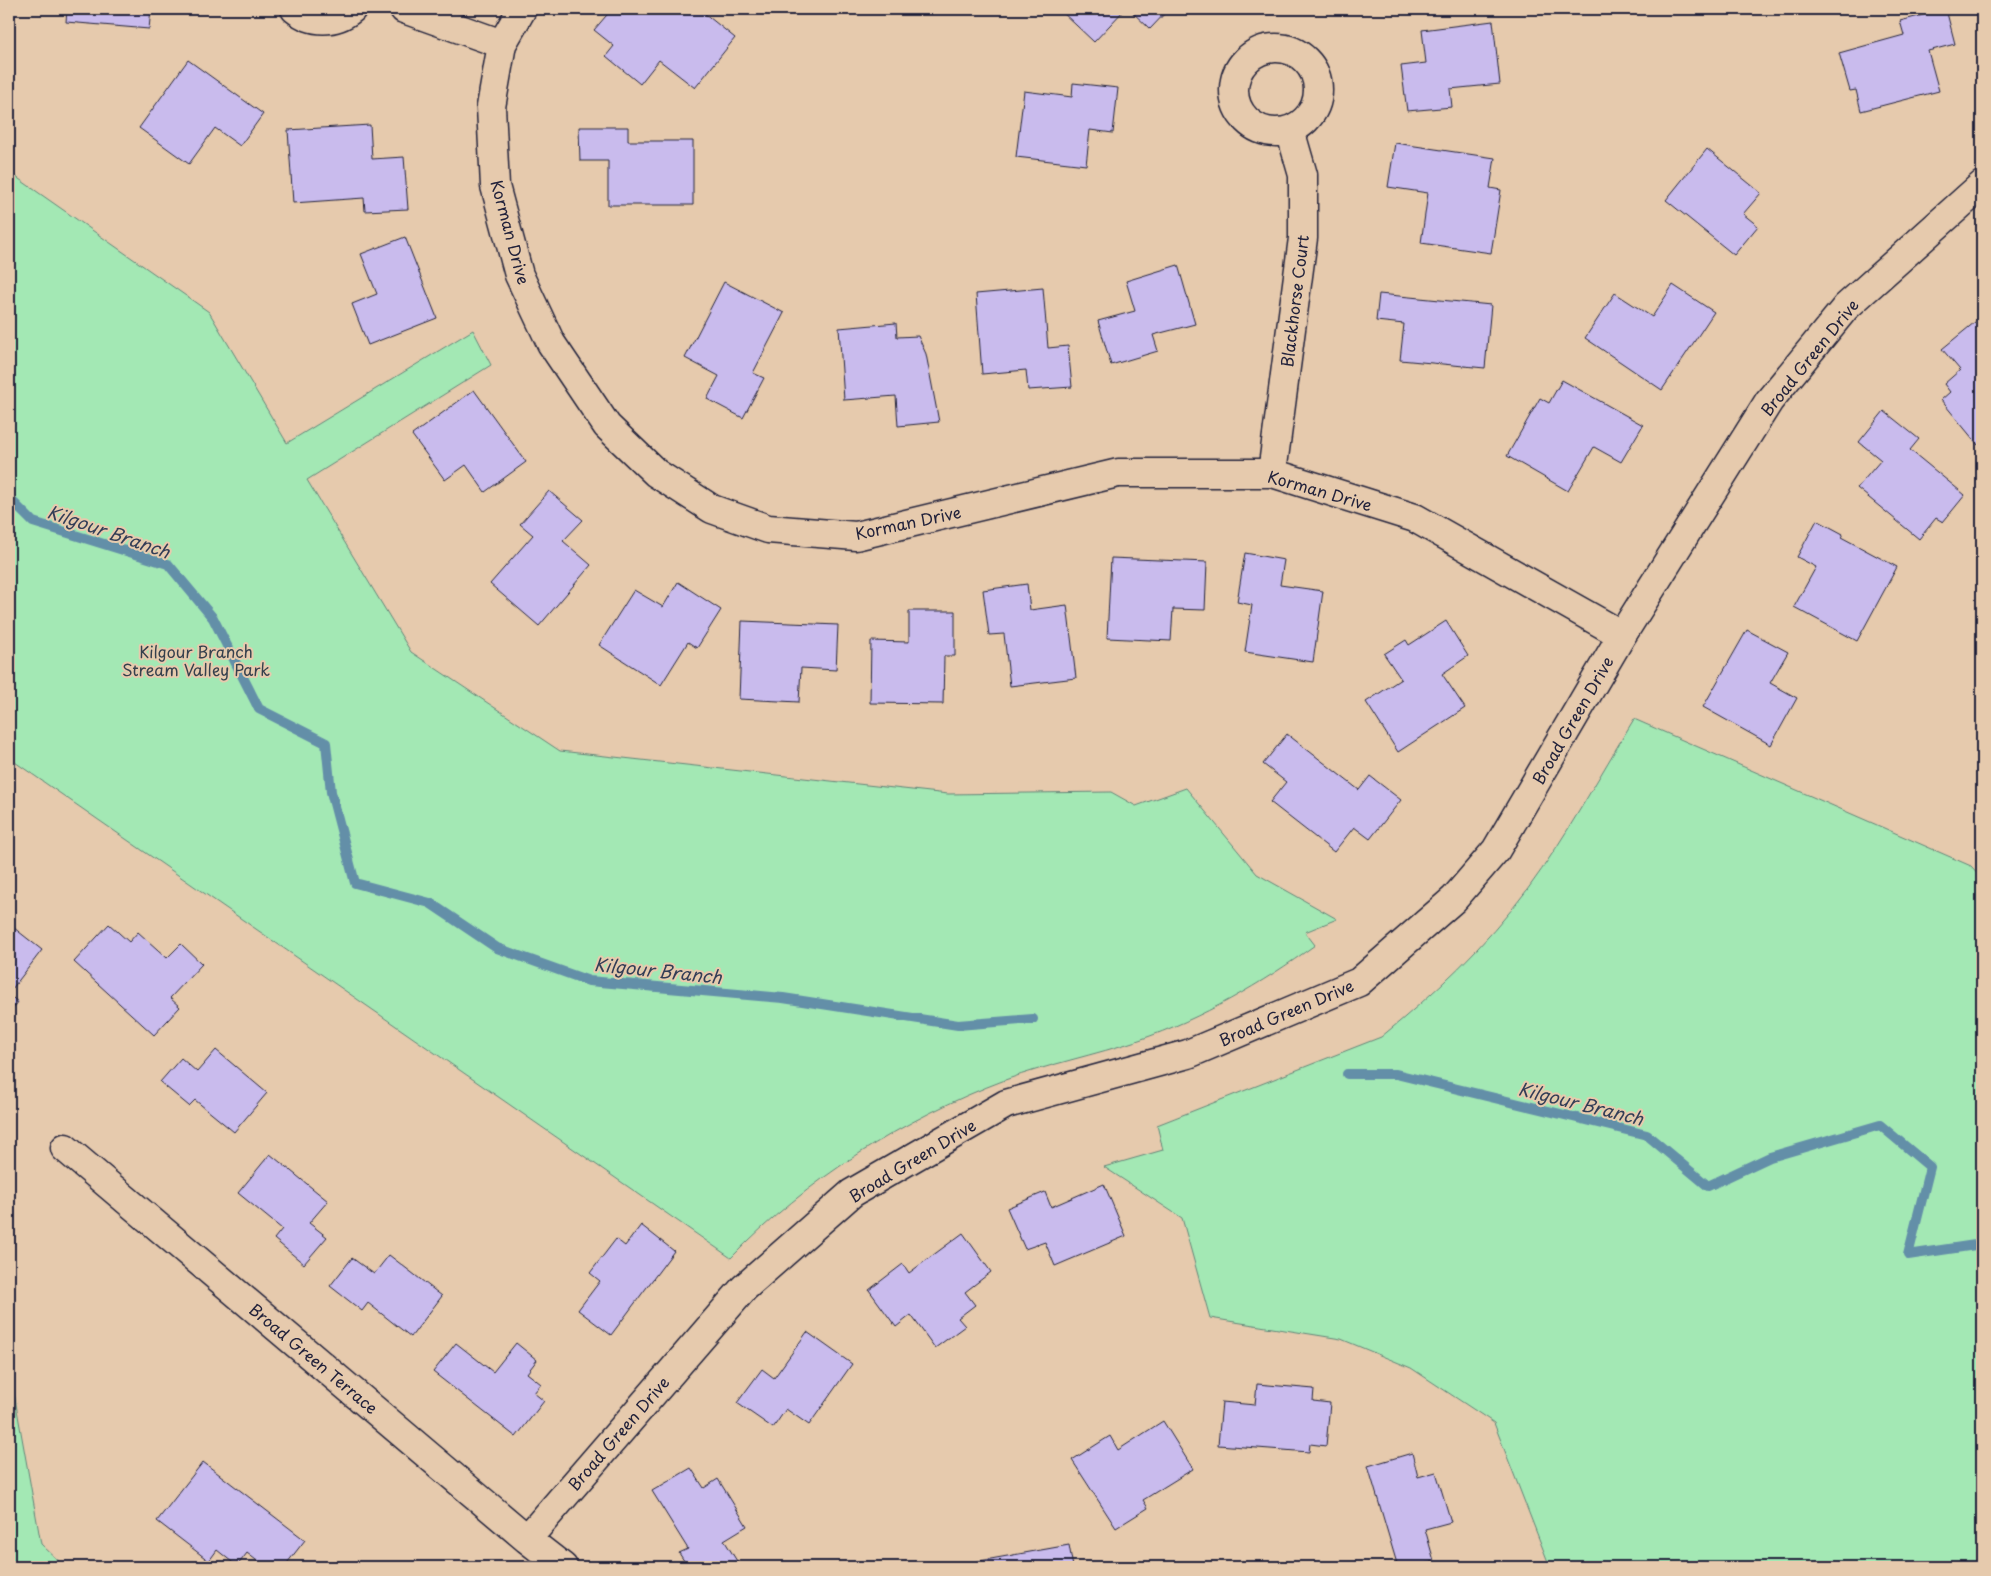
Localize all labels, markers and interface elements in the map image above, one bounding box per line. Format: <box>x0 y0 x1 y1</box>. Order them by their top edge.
street label: Korman Drive <box>485 177 537 287</box>
street label: Blackhorse Court <box>1274 233 1314 369</box>
street label: Broad Green Drive <box>1754 293 1864 421</box>
street label: Korman Drive <box>1265 464 1375 516</box>
water label: Kilgour Branch <box>44 497 174 565</box>
street label: Korman Drive <box>853 499 963 545</box>
park label: Kilgour Branch Stream Valley Park <box>122 639 270 681</box>
street label: Broad Green Drive <box>1526 651 1618 789</box>
water label: Kilgour Branch <box>593 950 724 990</box>
street label: Broad Green Drive <box>1215 973 1357 1051</box>
water label: Kilgour Branch <box>1516 1074 1647 1132</box>
street label: Broad Green Drive <box>844 1113 980 1207</box>
street label: Broad Green Terrace <box>245 1297 383 1419</box>
street label: Broad Green Drive <box>562 1371 674 1495</box>

